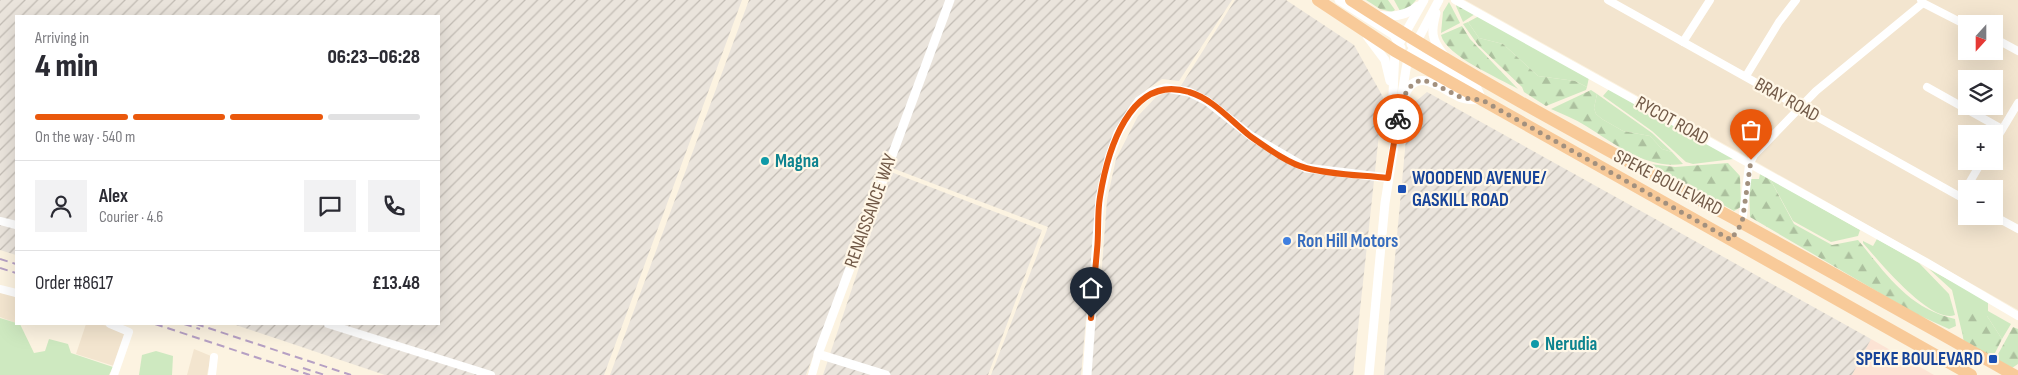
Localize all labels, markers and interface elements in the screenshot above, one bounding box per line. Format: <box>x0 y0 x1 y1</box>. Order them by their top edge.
north arrow <box>1958 15 2002 60</box>
map controls <box>1958 15 2003 225</box>
text: Arriving in <box>35 29 89 48</box>
text: 06:23–06:28 <box>327 46 420 69</box>
text: 4 min <box>35 47 98 86</box>
button: layers <box>1958 70 2003 115</box>
street label: BRAY ROAD <box>1750 73 1824 127</box>
street label: RYCOT ROAD <box>1631 91 1713 151</box>
courier <box>1373 94 1423 144</box>
icon: bike <box>1384 105 1412 133</box>
pin <box>1730 109 1772 160</box>
icon: bag <box>1737 116 1765 144</box>
button: + <box>1958 125 2003 170</box>
text: On the way · 540 m <box>35 128 135 147</box>
street label: SPEKE BOULEVARD <box>1610 145 1726 221</box>
place label: Magna <box>775 150 819 173</box>
street label: RENAISSANCE WAY <box>840 151 902 271</box>
marker: Magna <box>759 155 771 167</box>
place label: WOODEND AVENUE/ GASKILL ROAD <box>1412 167 1547 212</box>
button: person <box>35 180 87 232</box>
button: chat <box>304 180 356 232</box>
button: phone <box>368 180 420 232</box>
button: − <box>1958 180 2003 225</box>
marker: WOODEND AVENUE/ GASKILL ROAD <box>1396 183 1408 195</box>
text: Alex <box>99 185 128 208</box>
text: Courier · 4.6 <box>99 208 163 227</box>
place label: Ron Hill Motors <box>1297 230 1398 253</box>
marker: Ron Hill Motors <box>1281 235 1293 247</box>
pin <box>1070 267 1112 318</box>
text: Order #8617 <box>35 272 113 295</box>
text: £13.48 <box>372 272 420 295</box>
icon: home <box>1077 274 1105 302</box>
place label: Nerudia <box>1545 333 1597 356</box>
marker: Nerudia <box>1529 338 1541 350</box>
place label: SPEKE BOULEVARD <box>1856 348 1983 371</box>
marker: SPEKE BOULEVARD <box>1987 353 1999 365</box>

